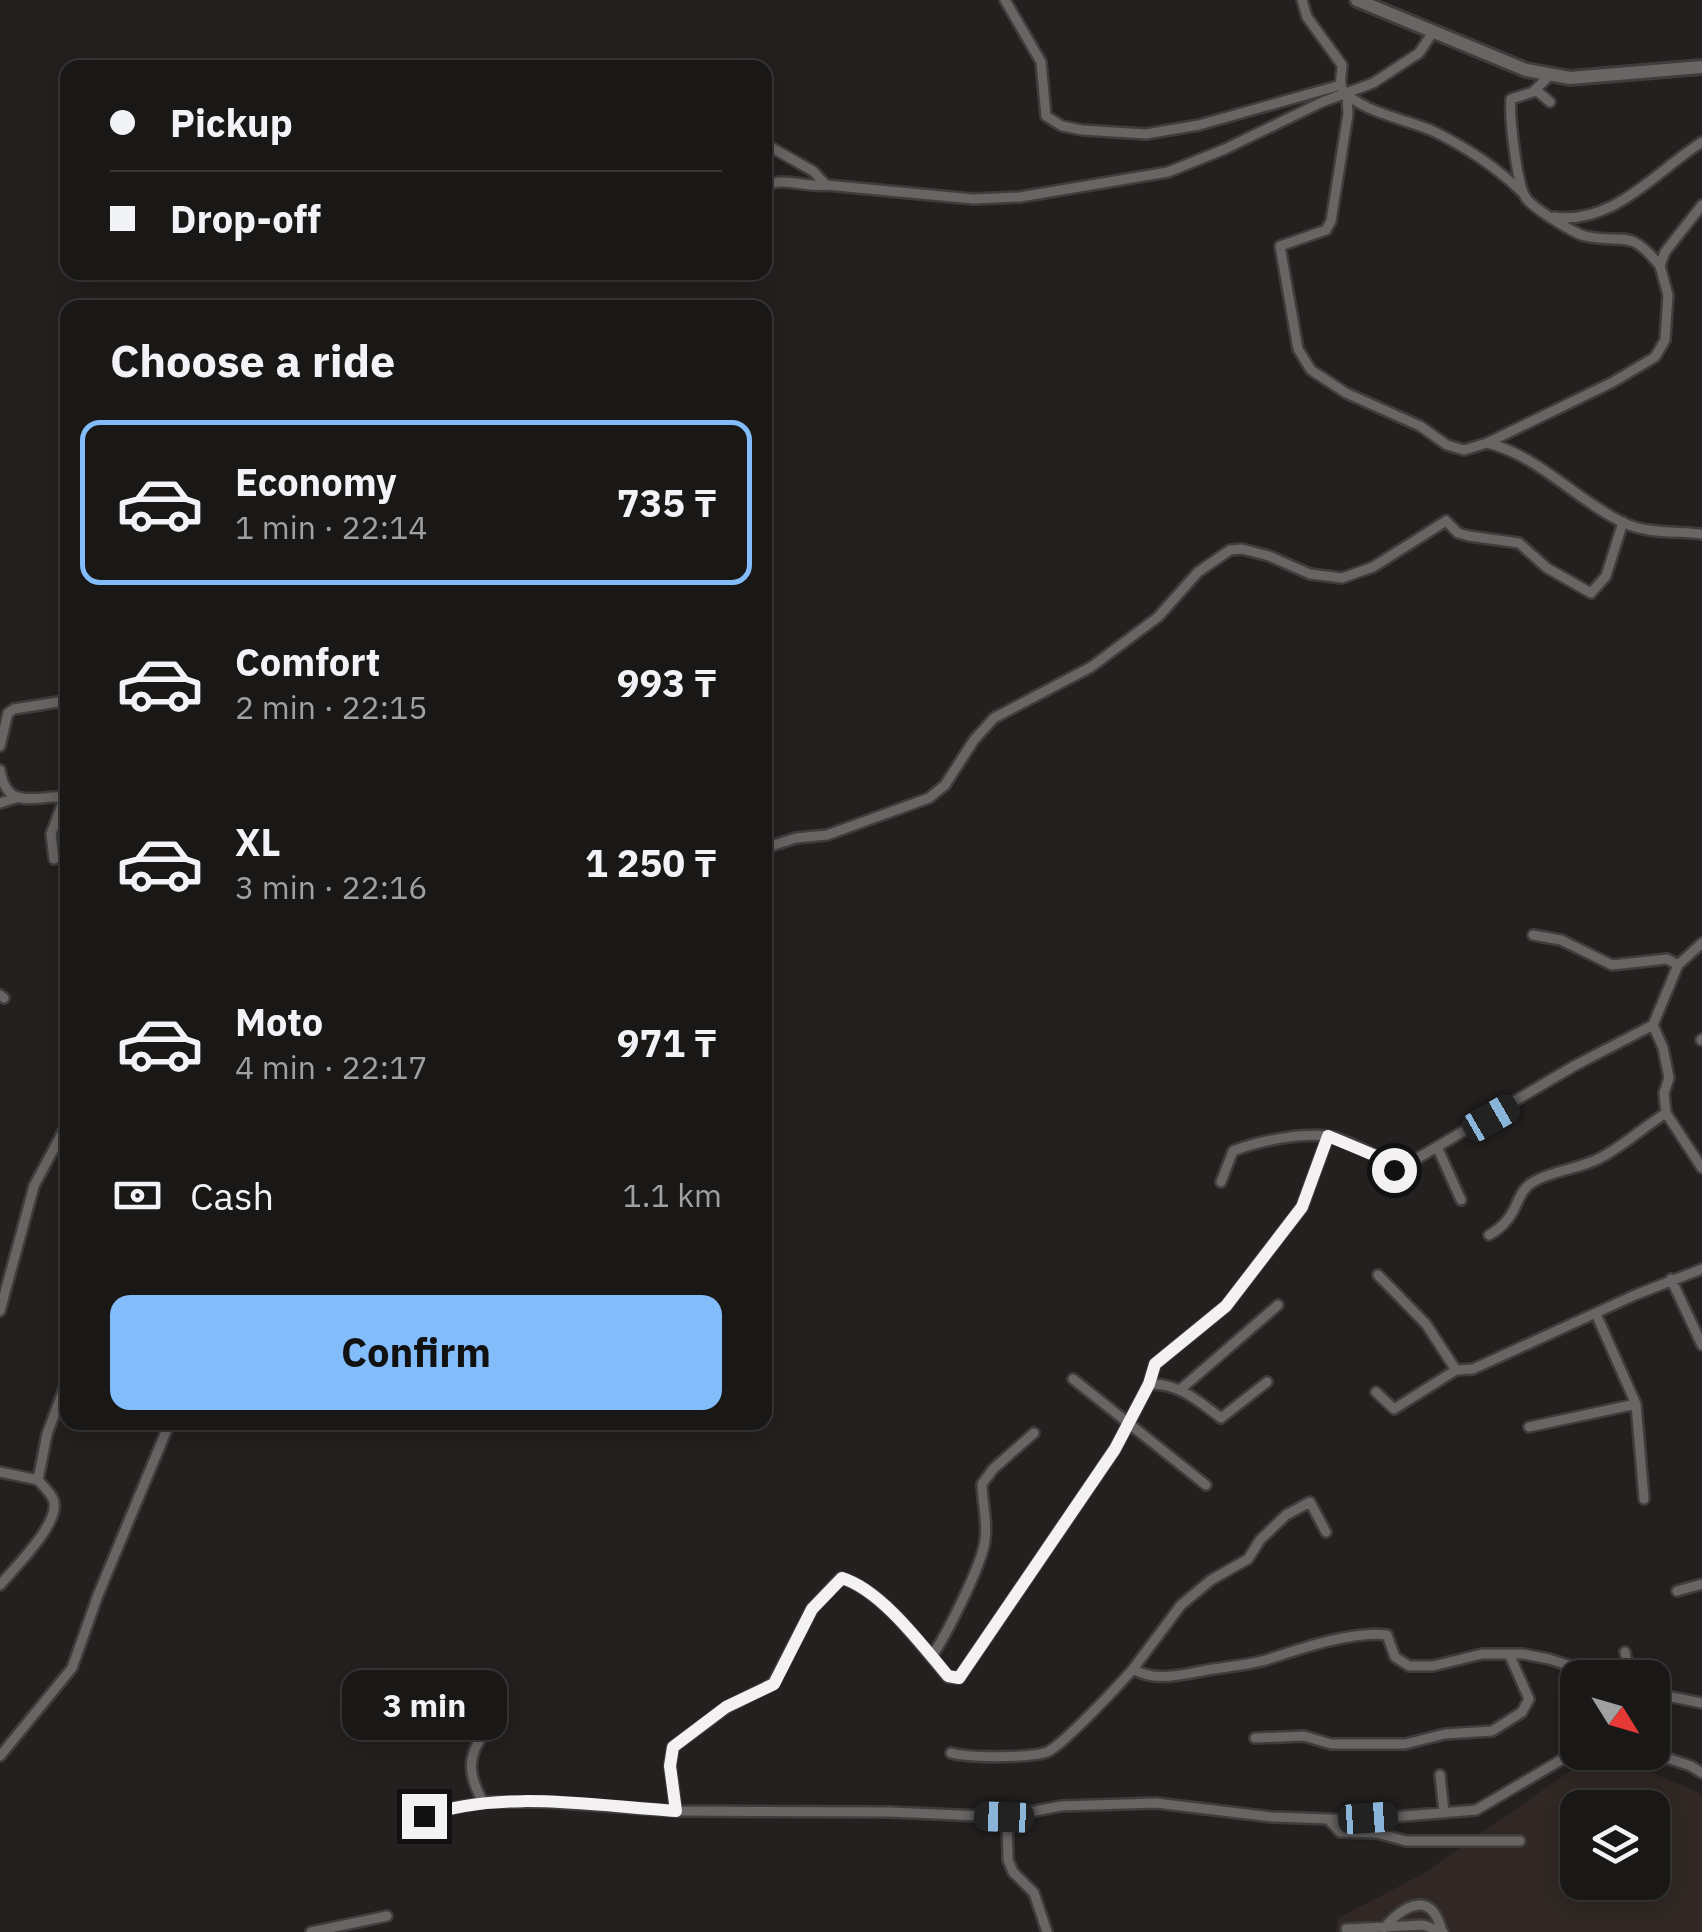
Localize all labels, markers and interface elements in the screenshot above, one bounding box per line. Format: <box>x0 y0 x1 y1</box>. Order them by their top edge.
text: Pickup <box>170 98 293 147</box>
text: Drop-off <box>170 194 321 243</box>
text: Choose a ride <box>110 331 395 389</box>
text: Economy <box>235 457 397 506</box>
icon: car <box>115 458 205 548</box>
text: 735 ₸ <box>617 478 717 527</box>
text: 1 min · 22:14 <box>235 506 428 548</box>
text: Comfort <box>235 637 380 686</box>
icon: car <box>115 638 205 728</box>
text: 993 ₸ <box>617 658 717 707</box>
text: 2 min · 22:15 <box>235 686 428 728</box>
text: XL <box>235 817 281 866</box>
icon: car <box>115 818 205 908</box>
text: 1 250 ₸ <box>585 838 717 887</box>
text: 3 min · 22:16 <box>235 866 428 908</box>
text: Moto <box>235 997 323 1046</box>
icon: car <box>115 998 205 1088</box>
text: 971 ₸ <box>617 1018 717 1067</box>
text: 4 min · 22:17 <box>235 1046 428 1088</box>
car <box>1458 1090 1524 1146</box>
route start <box>1372 1148 1417 1193</box>
icon: cash <box>110 1168 165 1223</box>
text: Cash <box>190 1171 274 1220</box>
text: 1.1 km <box>623 1174 722 1216</box>
button: Confirm <box>110 1295 722 1410</box>
north arrow <box>1560 1660 1670 1770</box>
map controls <box>1560 1660 1670 1900</box>
callout: 3 min <box>342 1671 506 1741</box>
text: 3 min <box>383 1684 466 1726</box>
button: layers <box>1560 1790 1670 1900</box>
route end <box>402 1794 447 1839</box>
car <box>973 1801 1035 1833</box>
car <box>1337 1801 1399 1835</box>

